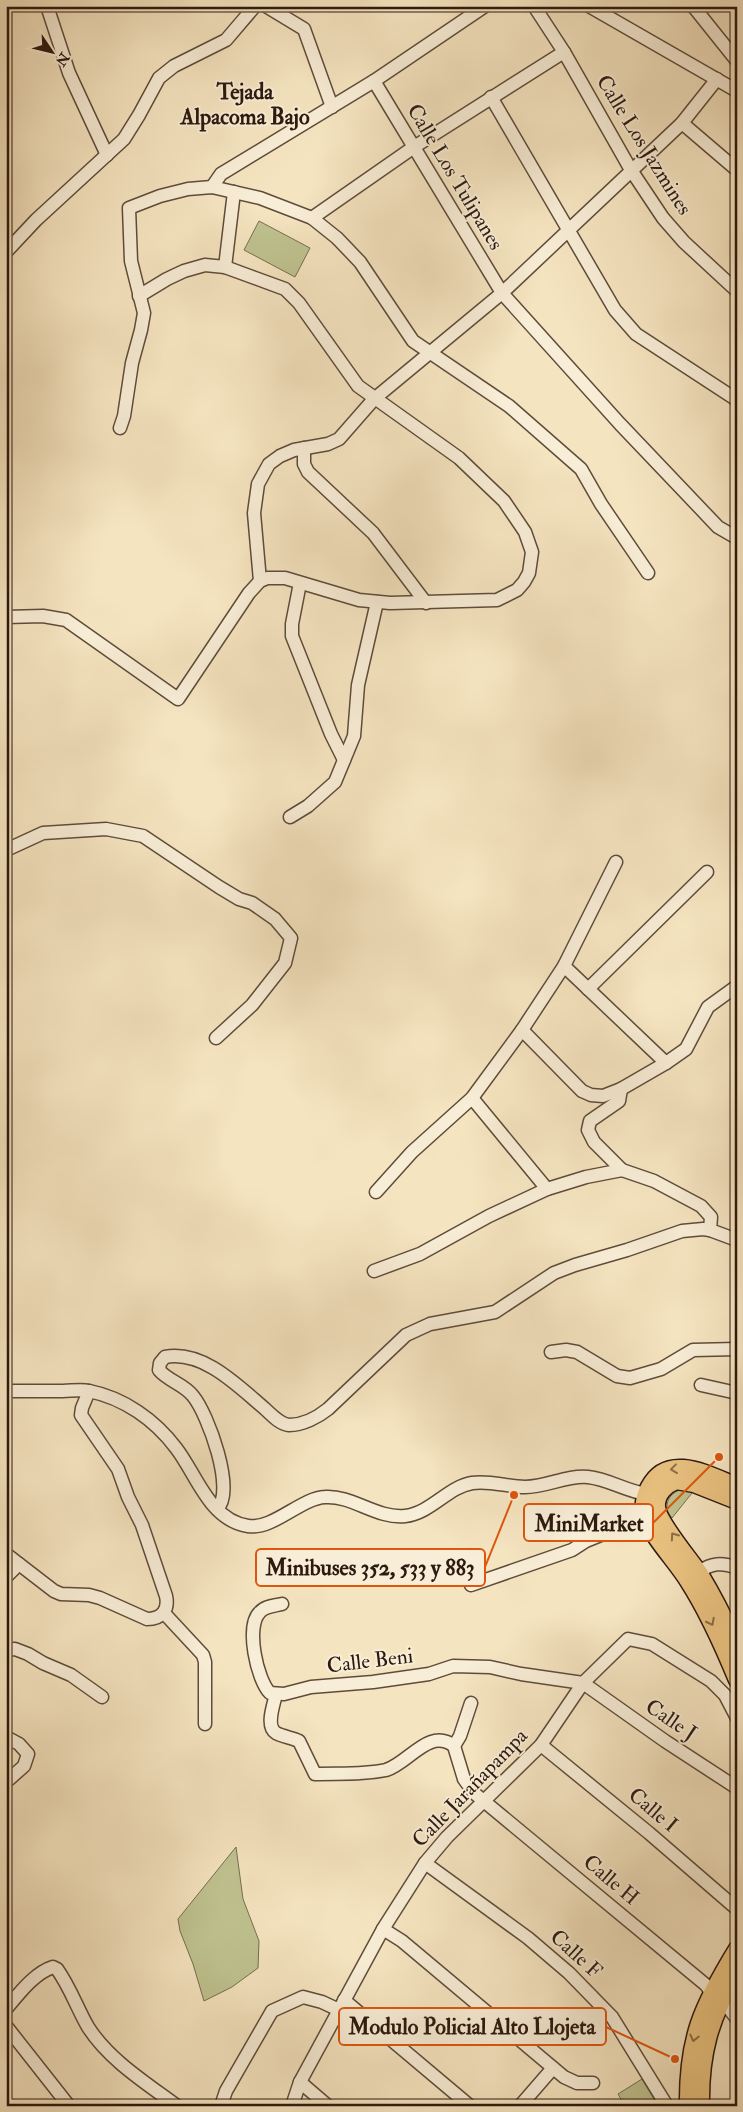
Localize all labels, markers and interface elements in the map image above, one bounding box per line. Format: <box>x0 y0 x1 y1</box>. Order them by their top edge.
north arrow <box>28 28 78 78</box>
text: N <box>51 48 73 70</box>
street label: Calle Los Jazmines <box>590 70 698 220</box>
district label: Tejada Alpacoma Bajo <box>179 78 310 132</box>
street label: Calle Los Tulipanes <box>401 99 509 255</box>
one-way arrow <box>670 1463 678 1474</box>
callout: MiniMarket <box>524 1504 653 1541</box>
text: MiniMarket <box>533 1510 644 1538</box>
one-way arrow <box>671 1533 680 1542</box>
callout: Minibuses 352, 533 y 883 <box>256 1549 485 1586</box>
text: Minibuses 352, 533 y 883 <box>265 1554 474 1583</box>
one-way arrow <box>705 1616 715 1625</box>
street label: Calle Beni <box>325 1642 415 1680</box>
street label: Calle J <box>640 1693 702 1747</box>
street label: Calle Jarañapampa <box>406 1723 534 1853</box>
street label: Calle I <box>623 1782 683 1838</box>
street label: Calle H <box>577 1849 645 1911</box>
street label: Calle F <box>544 1924 608 1984</box>
callout: Modulo Policial Alto Llojeta <box>339 2008 606 2045</box>
text: Modulo Policial Alto Llojeta <box>348 2013 596 2041</box>
one-way arrow <box>689 2033 700 2042</box>

